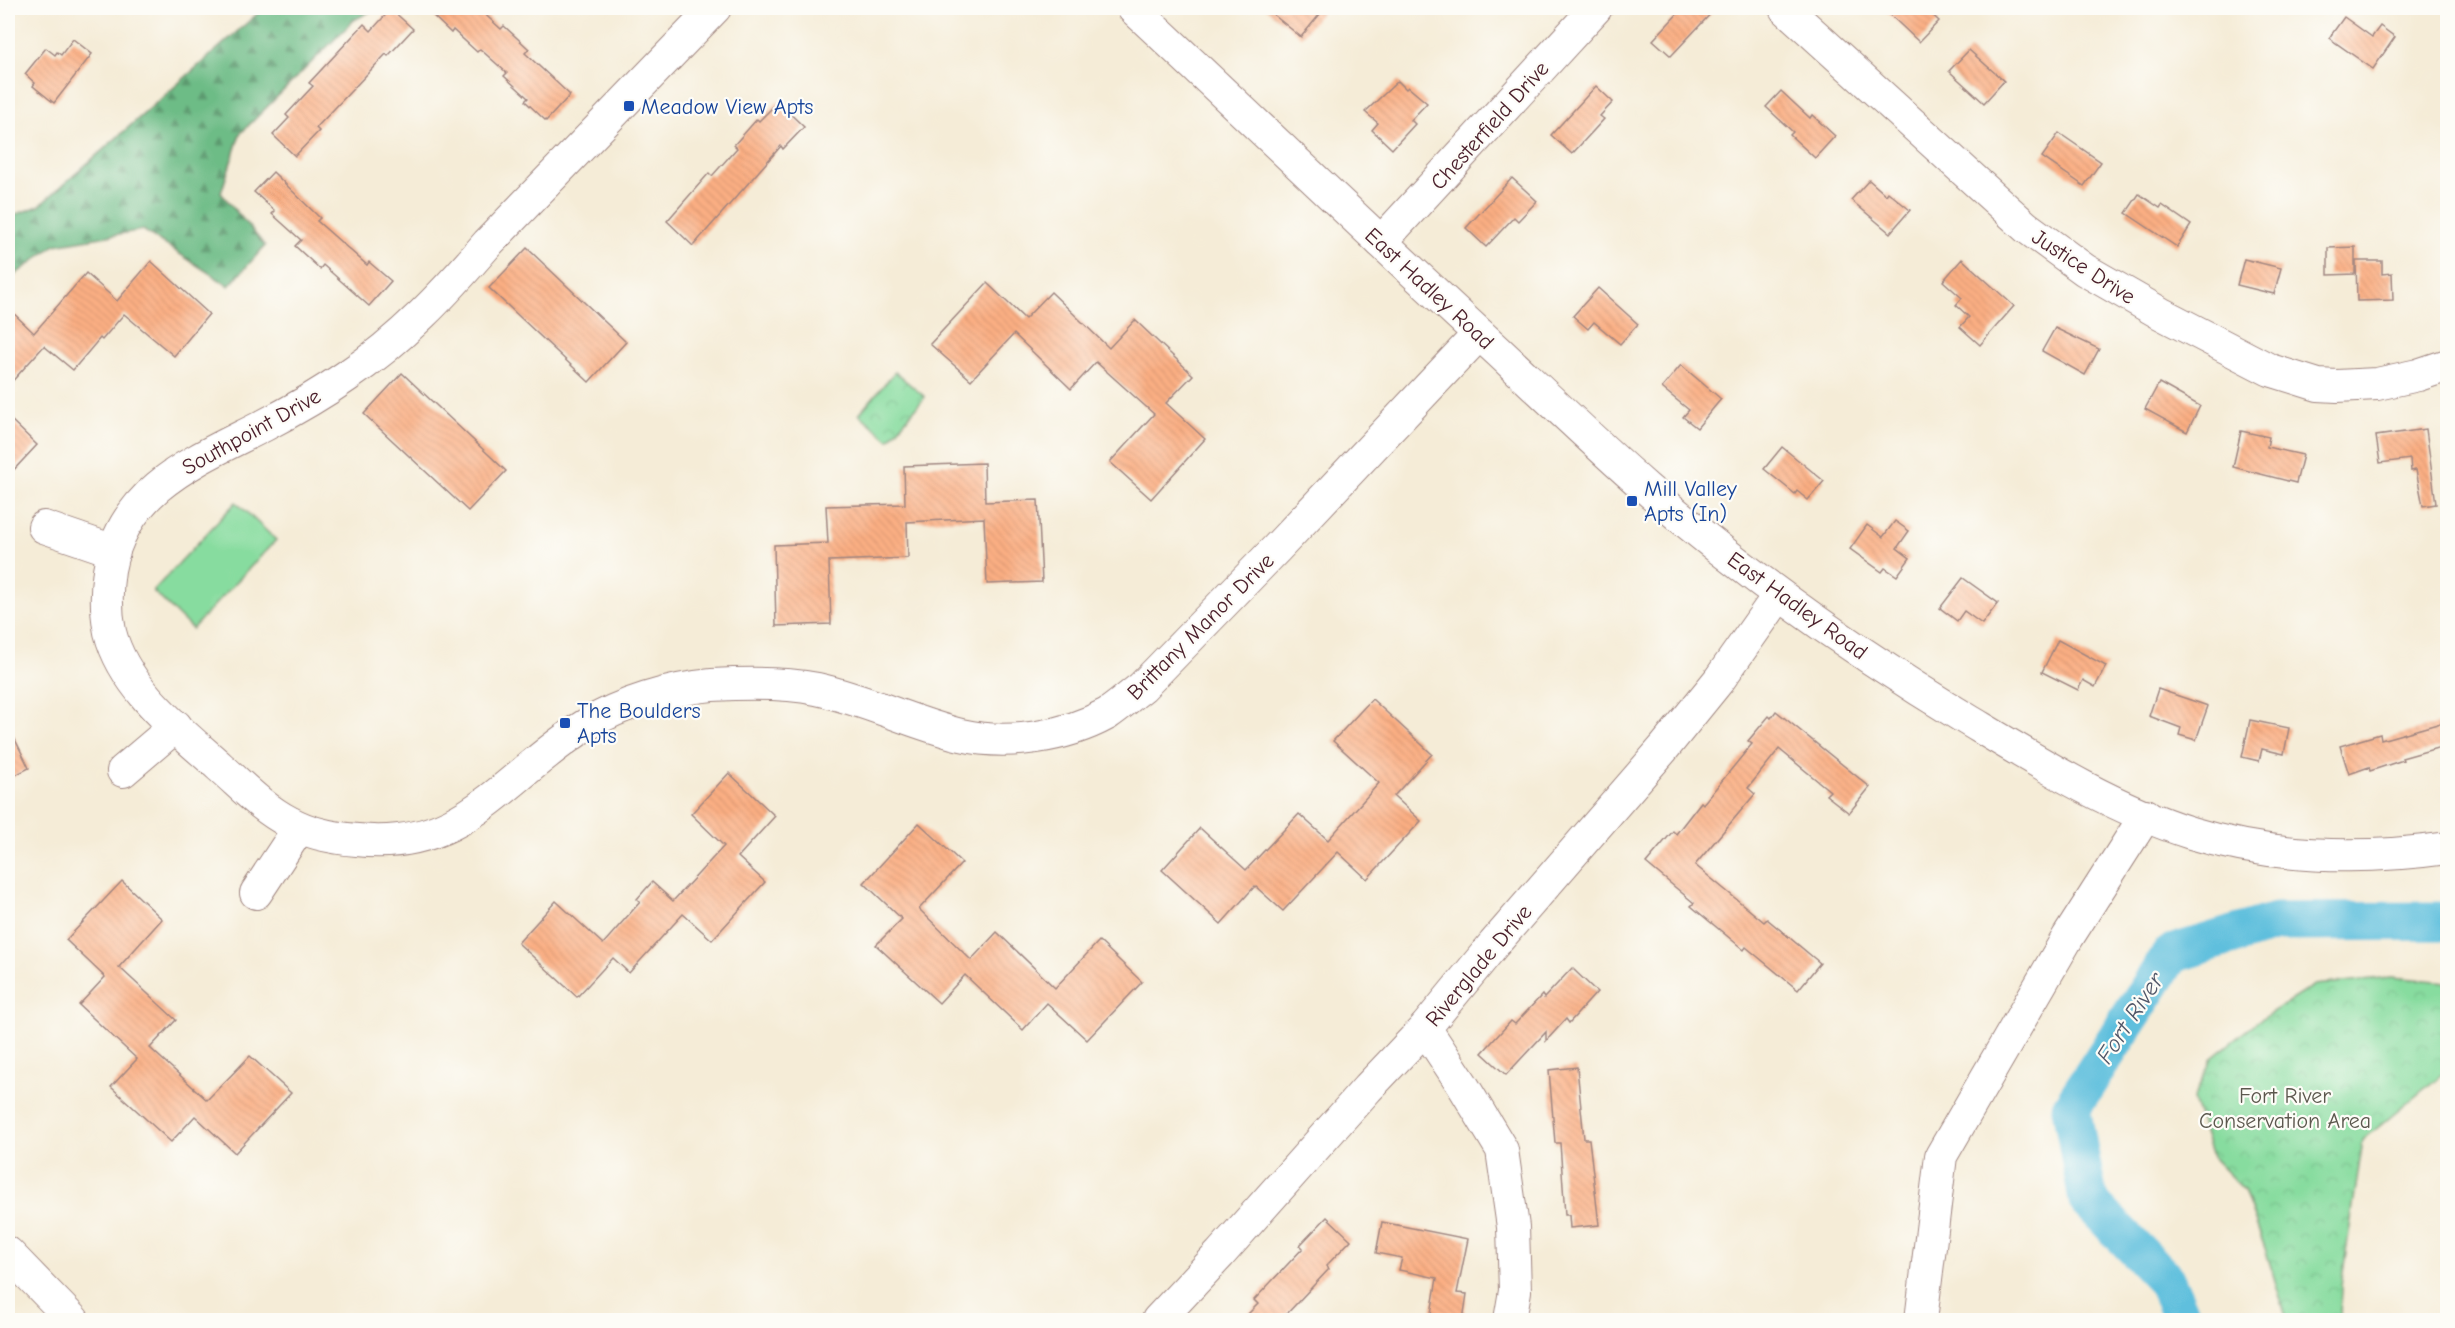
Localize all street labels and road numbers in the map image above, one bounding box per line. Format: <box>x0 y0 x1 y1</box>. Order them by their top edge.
street label: Chesterfield Drive <box>1425 56 1554 195</box>
street label: East Hadley Road <box>1359 222 1499 355</box>
street label: Justice Drive <box>2027 224 2140 310</box>
street label: Southpoint Drive <box>178 383 325 481</box>
street label: East Hadley Road <box>1722 546 1873 665</box>
street label: Brittany Manor Drive <box>1122 548 1280 706</box>
street label: Riverglade Drive <box>1420 899 1537 1032</box>

